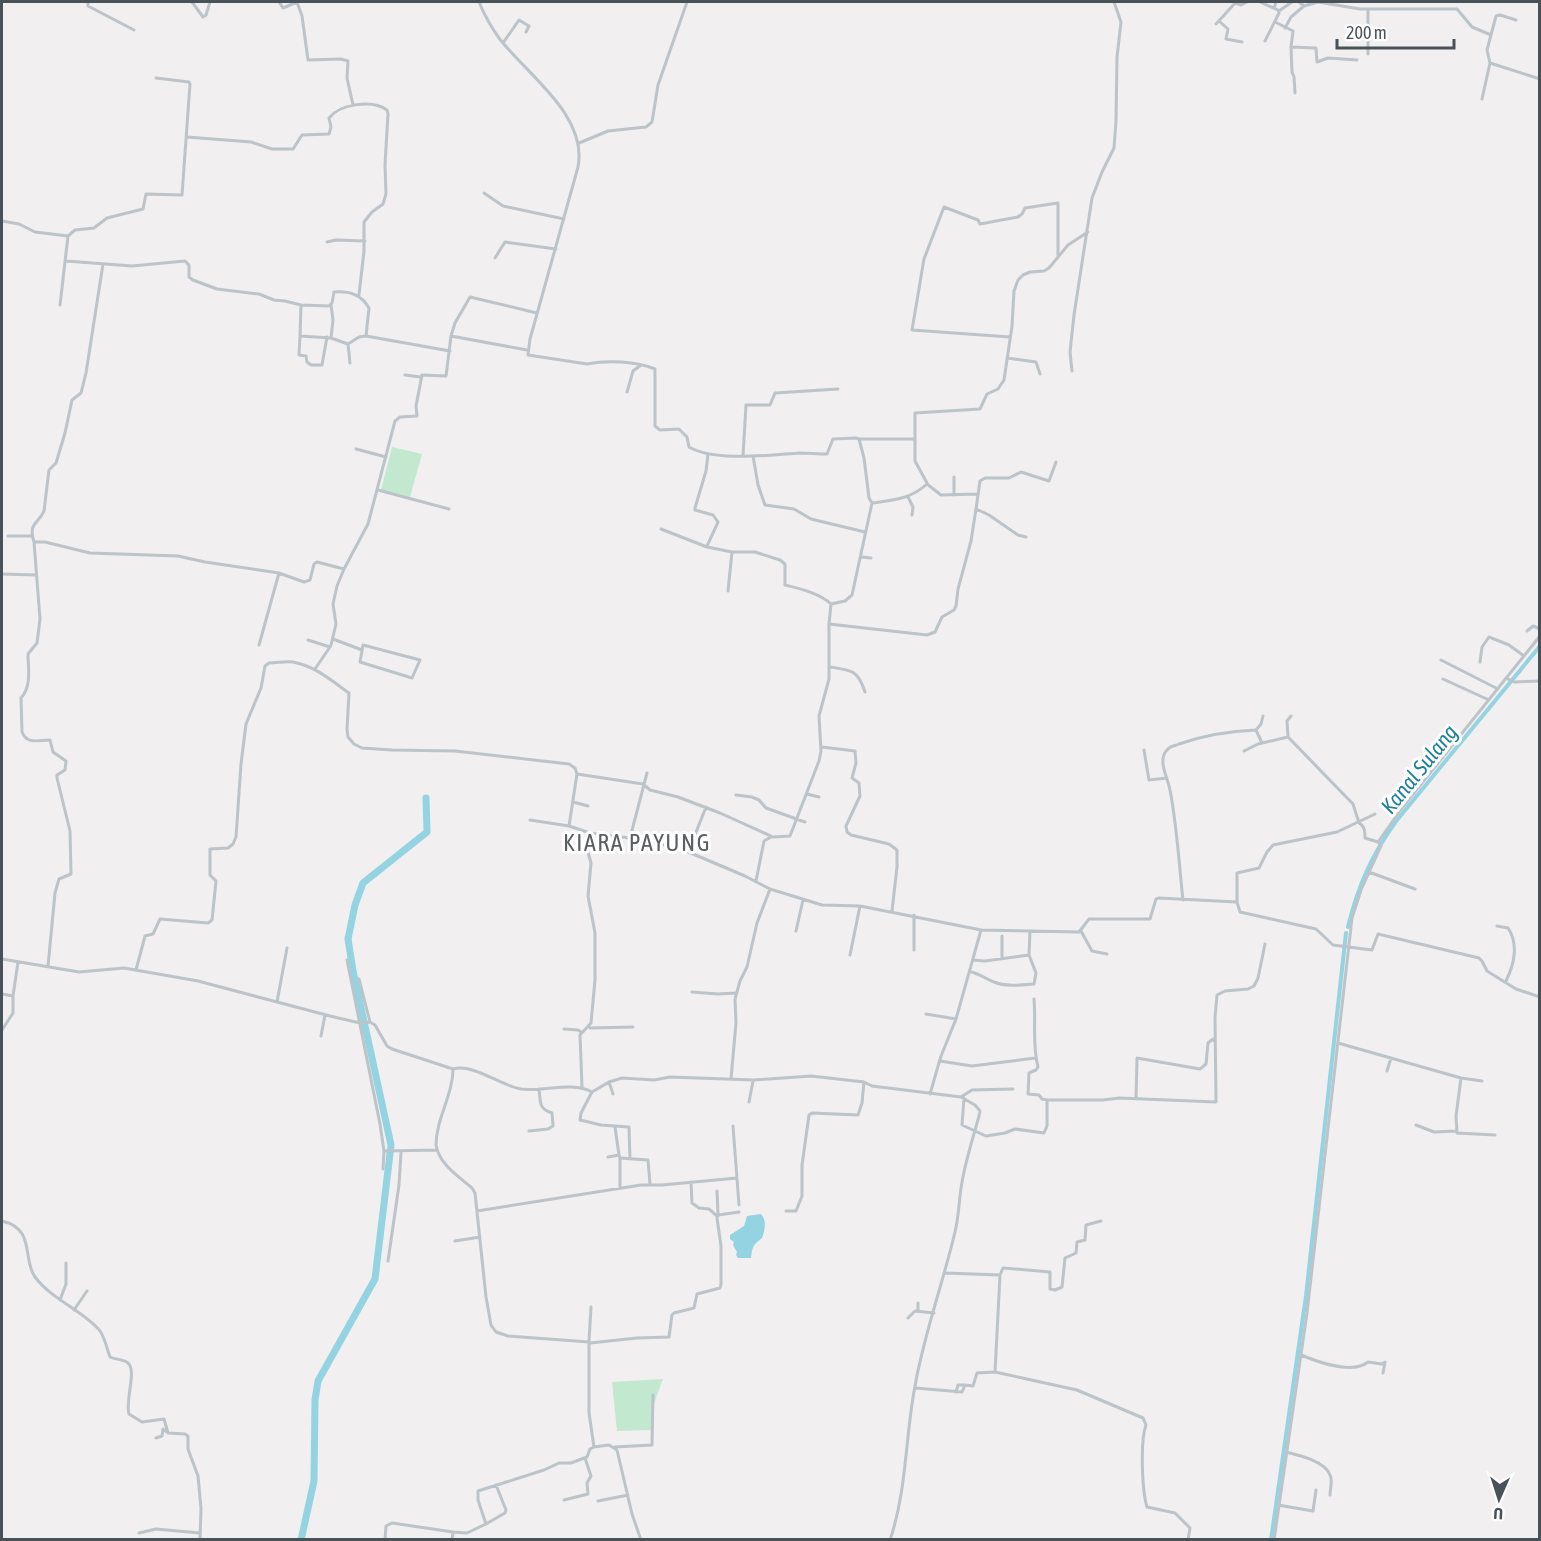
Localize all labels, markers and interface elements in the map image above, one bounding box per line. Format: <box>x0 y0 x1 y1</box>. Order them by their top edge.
scale bar <box>1337 12 1454 50</box>
text: 200 m <box>1346 22 1387 43</box>
water label: Kanal Sulang <box>1375 719 1463 819</box>
district label: KIARA PAYUNG <box>563 829 711 856</box>
north arrow <box>1469 1469 1529 1529</box>
text: U <box>1493 1505 1503 1523</box>

